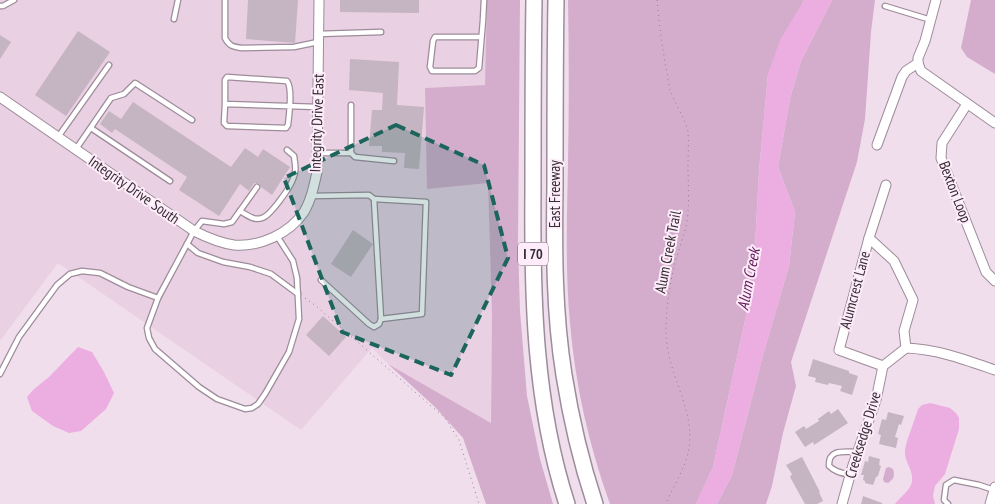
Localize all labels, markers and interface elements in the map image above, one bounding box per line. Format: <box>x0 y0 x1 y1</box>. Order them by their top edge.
street label: Integrity Drive East <box>305 73 328 173</box>
street label: Integrity Drive South <box>85 151 184 228</box>
street label: Bexton Loop <box>935 158 976 225</box>
street label: East Freeway <box>545 160 564 228</box>
street label: Alum Creek Trail <box>650 209 685 295</box>
road number: I 70 <box>518 242 548 266</box>
water label: Alum Creek <box>732 244 764 312</box>
street label: Alumcrest Lane <box>835 249 874 331</box>
street label: Creeksedge Drive <box>840 389 885 481</box>

